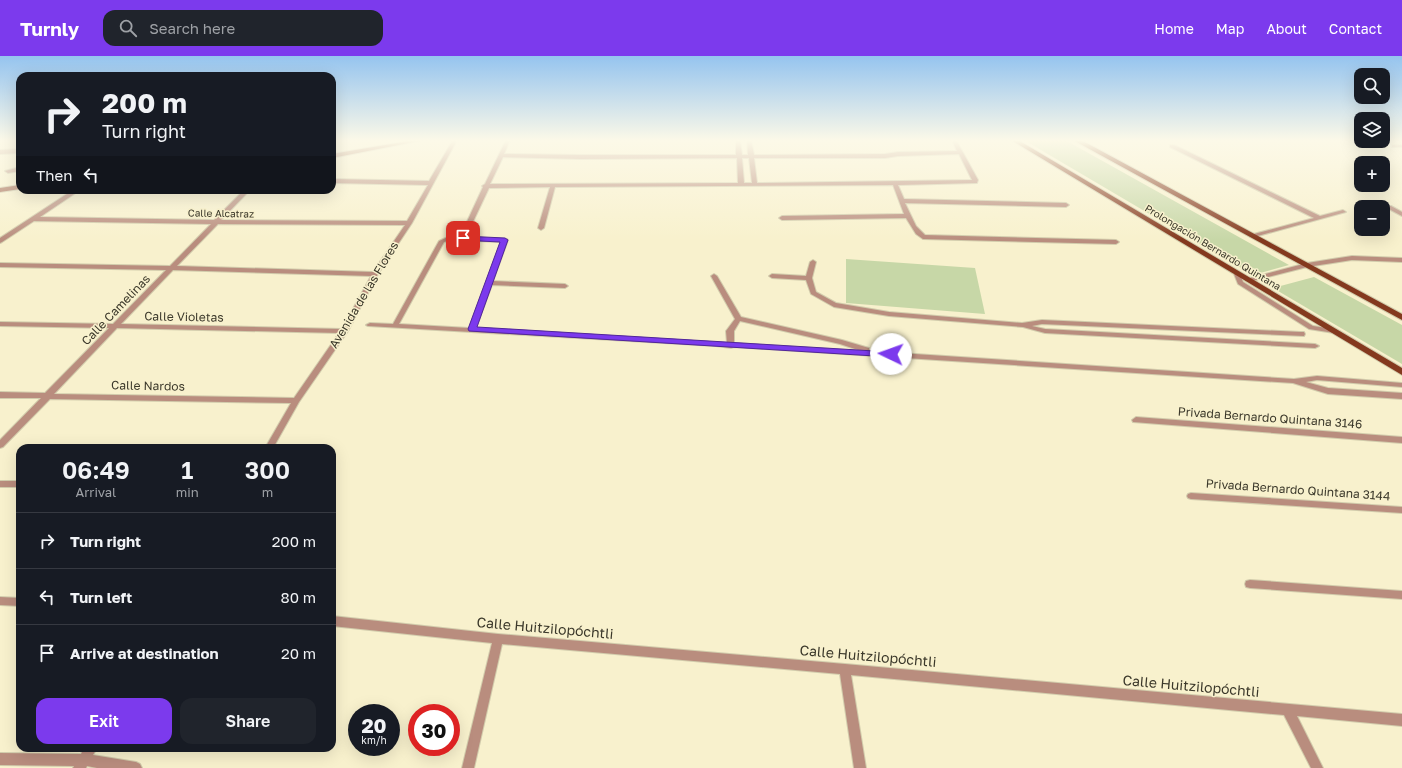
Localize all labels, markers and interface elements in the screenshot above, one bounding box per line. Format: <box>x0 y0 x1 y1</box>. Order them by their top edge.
search box <box>103 10 383 46</box>
text: Turnly <box>20 17 79 40</box>
icon: search <box>117 17 139 39</box>
text: Search here <box>149 19 235 37</box>
text: Home <box>1154 20 1194 37</box>
text: Map <box>1216 20 1244 37</box>
text: About <box>1266 20 1307 37</box>
text: Contact <box>1329 20 1382 37</box>
map controls <box>1354 68 1390 236</box>
button: search <box>1354 68 1390 104</box>
text: 200 m <box>102 86 187 119</box>
icon: right <box>36 88 88 140</box>
button: layers <box>1354 112 1390 148</box>
text: Turn right <box>102 120 186 142</box>
button: + <box>1354 156 1390 192</box>
icon: left <box>80 164 102 186</box>
text: Then <box>36 166 72 184</box>
button: − <box>1354 200 1390 236</box>
street label: Prolongación Bernardo Quintana <box>1143 202 1283 292</box>
street label: Calle Alcatraz <box>188 206 254 220</box>
pin <box>446 221 480 255</box>
icon: arrive <box>452 227 474 249</box>
street label: Avenida de las Flores <box>326 239 401 351</box>
street label: Calle Camelinas <box>78 271 153 348</box>
street label: Calle Violetas <box>144 308 224 325</box>
position arrow <box>870 333 912 375</box>
street label: Calle Nardos <box>111 377 185 394</box>
street label: Privada Bernardo Quintana 3146 <box>1177 404 1363 431</box>
text: 06:49 <box>62 455 130 484</box>
text: 1 <box>181 455 193 484</box>
text: 300 <box>245 455 290 484</box>
street label: Privada Bernardo Quintana 3144 <box>1205 476 1391 503</box>
text: Arrival <box>76 484 116 500</box>
text: min <box>176 484 199 500</box>
text: m <box>262 484 273 500</box>
icon: right <box>36 530 58 552</box>
text: Turn right <box>70 532 141 550</box>
text: 200 m <box>272 532 316 550</box>
icon: left <box>36 586 58 608</box>
text: Turn left <box>70 588 132 606</box>
text: 80 m <box>281 588 316 606</box>
street label: Calle Huitzilopóchtli <box>476 613 614 642</box>
street label: Calle Huitzilopóchtli <box>799 641 937 670</box>
icon: arrive <box>36 642 58 664</box>
text: Arrive at destination <box>70 644 219 662</box>
text: 20 m <box>281 644 316 662</box>
street label: Calle Huitzilopóchtli <box>1122 671 1260 700</box>
button: Exit <box>36 698 172 744</box>
button: Share <box>180 698 316 744</box>
speed limit sign: 30 <box>408 704 460 756</box>
text: 20 <box>361 713 387 737</box>
text: km/h <box>361 734 387 746</box>

